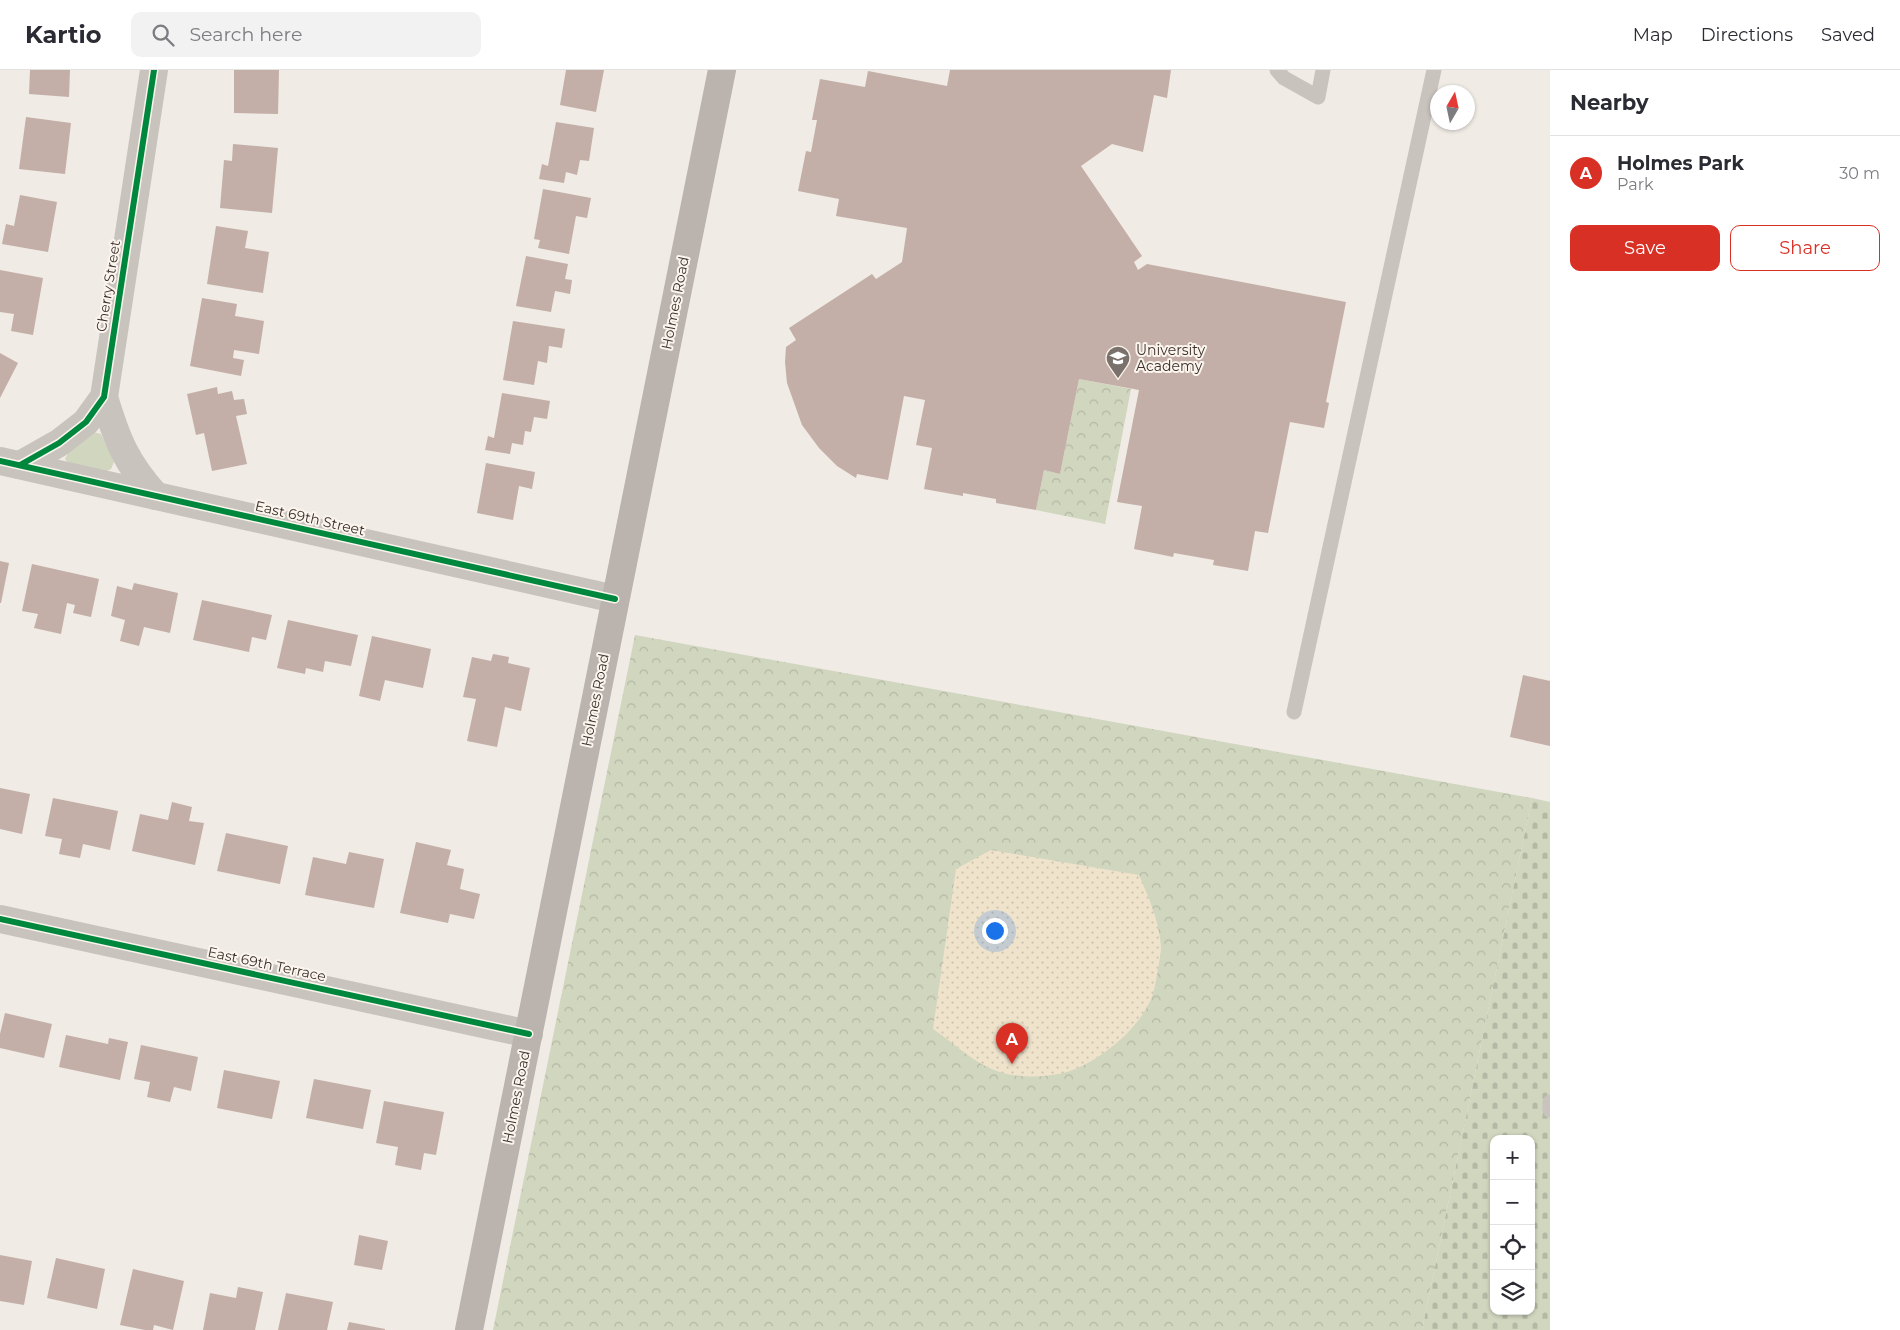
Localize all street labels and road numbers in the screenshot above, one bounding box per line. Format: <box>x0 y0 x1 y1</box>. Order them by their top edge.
street label: Cherry Street <box>92 239 124 333</box>
street label: Holmes Road <box>657 255 693 351</box>
street label: East 69th Street <box>253 497 367 539</box>
street label: Holmes Road <box>577 652 613 748</box>
street label: East 69th Terrace <box>206 943 328 985</box>
street label: Holmes Road <box>498 1049 534 1145</box>

